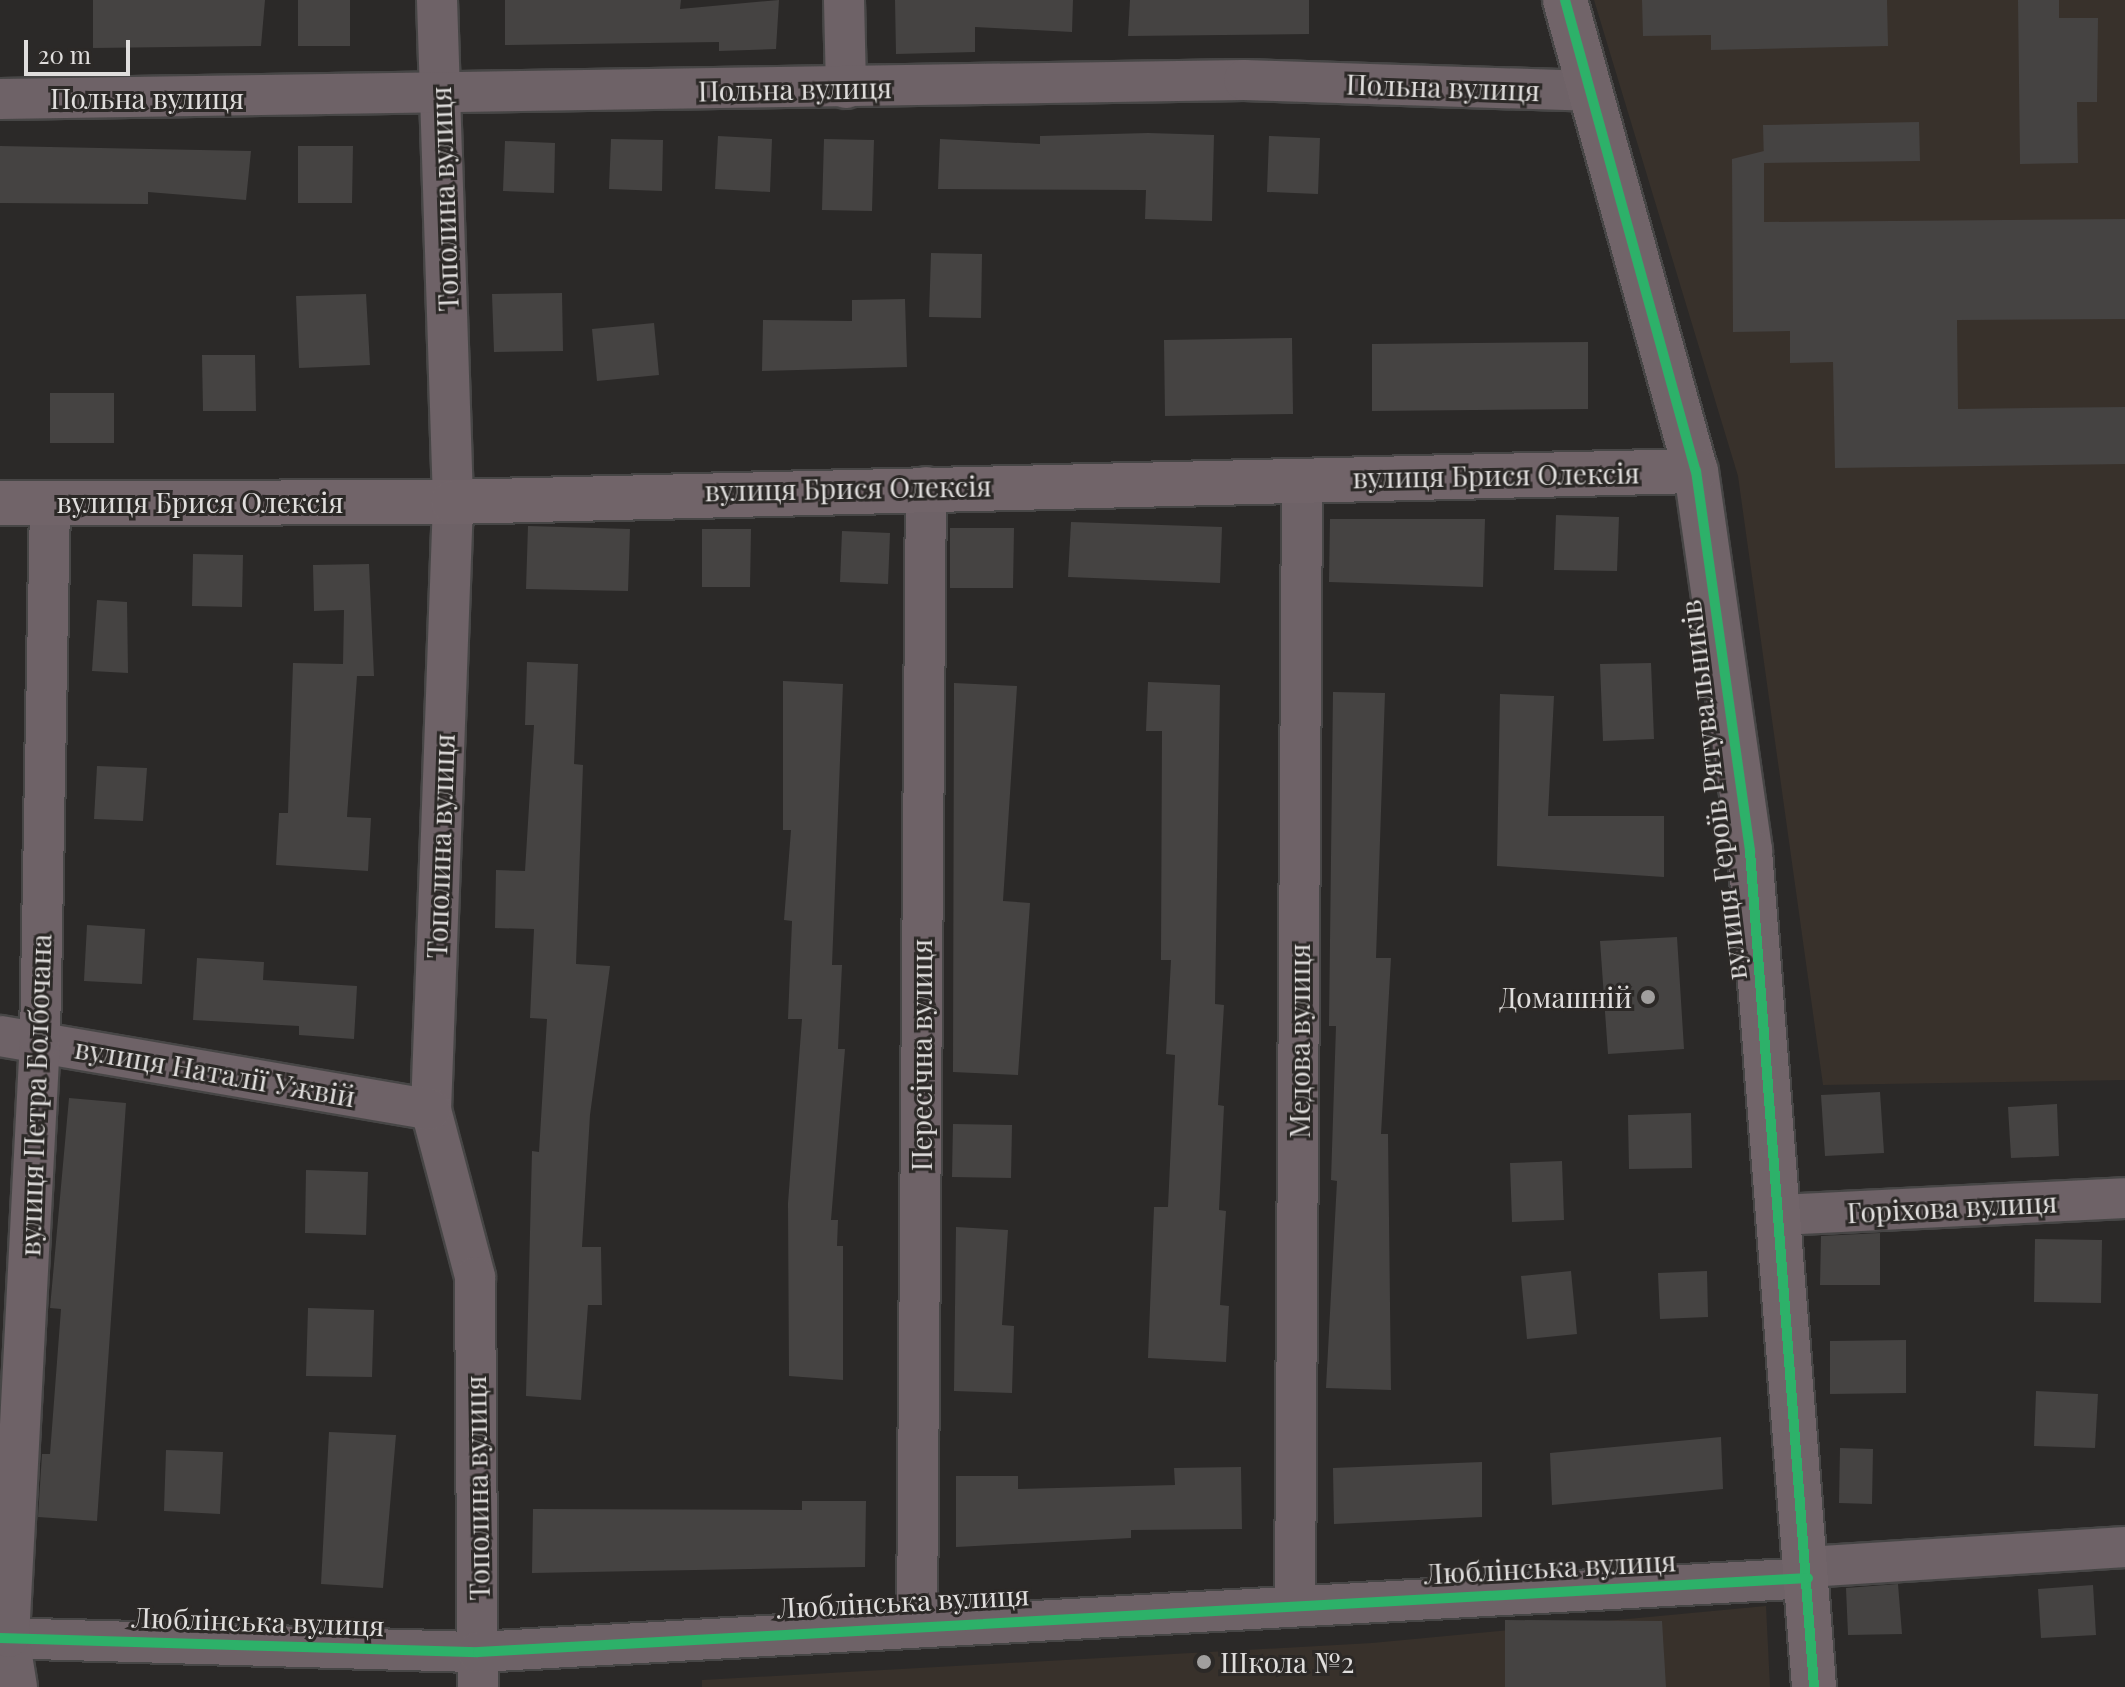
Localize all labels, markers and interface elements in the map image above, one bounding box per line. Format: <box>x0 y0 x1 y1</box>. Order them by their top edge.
scale bar <box>28 24 134 74</box>
text: 20 m <box>38 38 91 70</box>
street label: Польна вулиця <box>1345 67 1541 107</box>
street label: Польна вулиця <box>698 71 892 107</box>
street label: Польна вулиця <box>50 81 244 115</box>
street label: Тополина вулиця <box>423 86 465 312</box>
street label: вулиця Брися Олексія <box>1352 456 1640 494</box>
street label: вулиця Брися Олексія <box>704 469 992 507</box>
street label: вулиця Брися Олексія <box>57 485 343 519</box>
street label: вулиця Героїв Рятувальників <box>1673 598 1753 982</box>
street label: Тополина вулиця <box>419 733 461 959</box>
street label: вулиця Петра Болбочана <box>13 933 57 1257</box>
street label: Пересічна вулиця <box>904 939 938 1171</box>
street label: Медова вулиця <box>1282 944 1316 1138</box>
place label: Домашній <box>1499 980 1632 1014</box>
marker: Домашній <box>1639 988 1657 1006</box>
street label: вулиця Наталії Ужвій <box>72 1031 358 1113</box>
street label: Горіхова вулиця <box>1846 1185 2058 1229</box>
street label: Тополина вулиця <box>458 1375 496 1601</box>
street label: Люблінська вулиця <box>1423 1544 1677 1590</box>
street label: Люблінська вулиця <box>776 1578 1030 1624</box>
street label: Люблінська вулиця <box>131 1600 385 1642</box>
place label: Школа №2 <box>1220 1645 1354 1679</box>
marker: Школа №2 <box>1195 1653 1213 1671</box>

